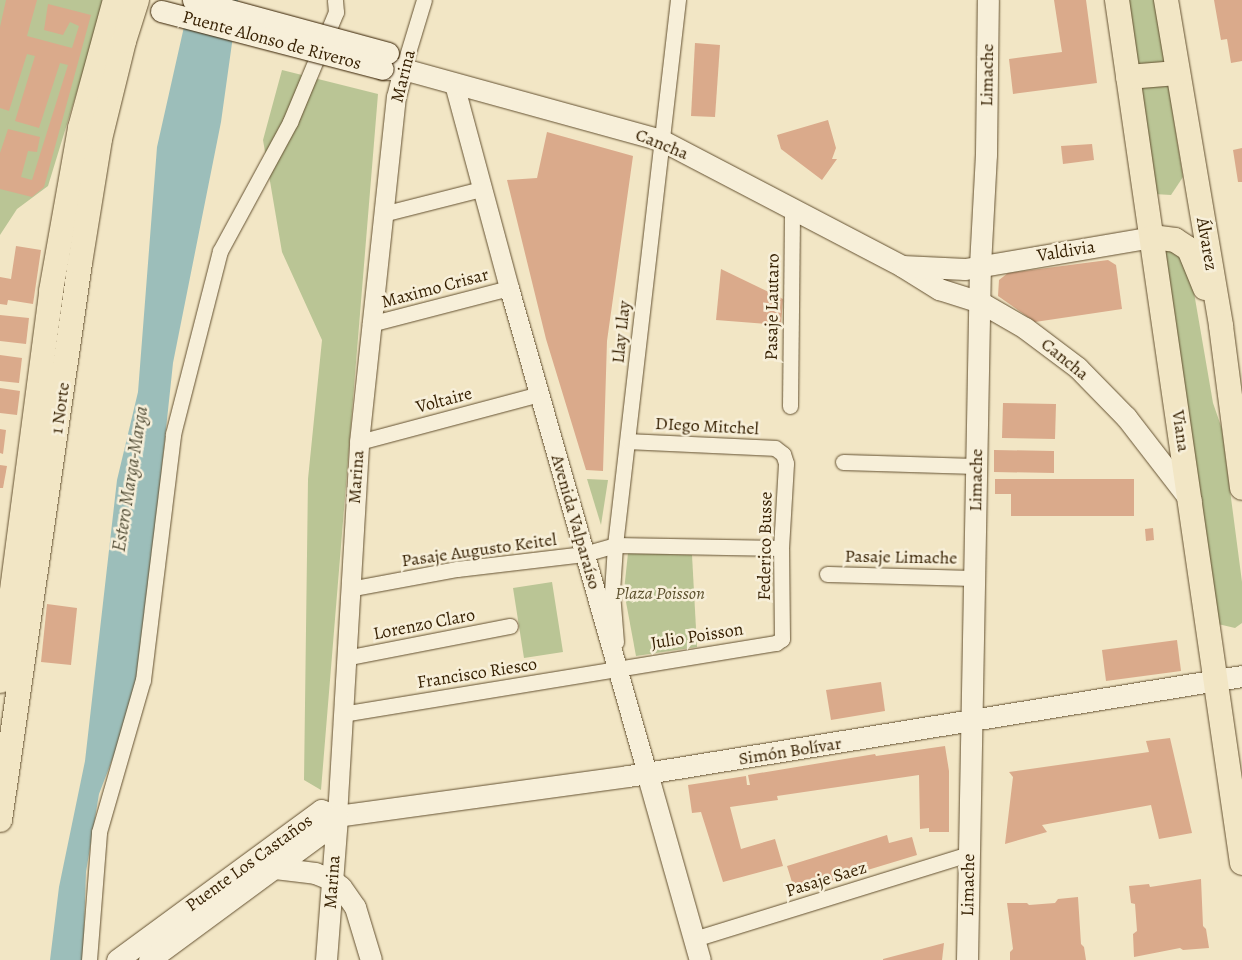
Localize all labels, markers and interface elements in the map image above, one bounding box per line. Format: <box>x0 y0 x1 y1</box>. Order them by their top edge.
street label: Puente Alonso de Riveros <box>180 6 364 74</box>
street label: Limache <box>976 43 998 107</box>
street label: Marina <box>386 47 420 105</box>
street label: Cancha <box>632 124 692 164</box>
street label: Álvarez <box>1192 216 1222 272</box>
street label: Valdivia <box>1035 236 1097 266</box>
street label: Pasaje Lautaro <box>760 253 784 361</box>
street label: Maximo Crisar <box>379 263 491 313</box>
street label: Llay Llay <box>607 300 635 364</box>
street label: Cancha <box>1037 333 1093 385</box>
street label: 1 Norte <box>46 381 74 435</box>
street label: Voltaire <box>414 382 474 418</box>
water label: Estero Marga-Marga <box>108 405 154 553</box>
street label: Viana <box>1167 409 1195 453</box>
street label: DIego Mitchel <box>655 412 759 440</box>
street label: Limache <box>965 448 987 512</box>
street label: Marina <box>343 449 369 505</box>
street label: Avenida Valparaíso <box>546 452 606 592</box>
street label: Federico Busse <box>753 491 777 601</box>
street label: Pasaje Augusto Keitel <box>400 528 558 572</box>
street label: Pasaje Limache <box>845 545 957 569</box>
park label: Plaza Poisson <box>615 582 705 604</box>
street label: Lorenzo Claro <box>371 604 477 644</box>
street label: Julio Poisson <box>649 618 745 654</box>
street label: Francisco Riesco <box>415 653 539 693</box>
street label: Simón Bolívar <box>737 732 843 770</box>
street label: Puente Los Castaños <box>181 810 317 916</box>
street label: Limache <box>957 853 979 917</box>
street label: Marina <box>319 854 345 910</box>
street label: Pasaje Saez <box>783 856 869 902</box>

